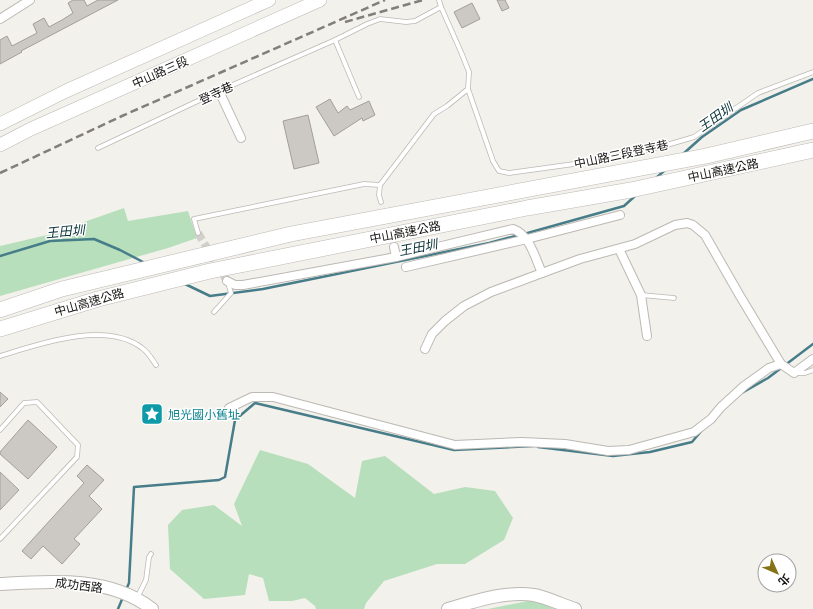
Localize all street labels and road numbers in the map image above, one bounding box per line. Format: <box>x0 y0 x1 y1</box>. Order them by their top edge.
street label: 中山路三段 <box>129 52 191 92</box>
street label: 登寺巷 <box>196 78 236 108</box>
street label: 中山路三段登寺巷 <box>572 136 670 172</box>
street label: 中山高速公路 <box>686 154 760 186</box>
street label: 中山高速公路 <box>368 217 442 247</box>
street label: 中山高速公路 <box>52 284 126 320</box>
street label: 成功西路 <box>54 574 104 596</box>

